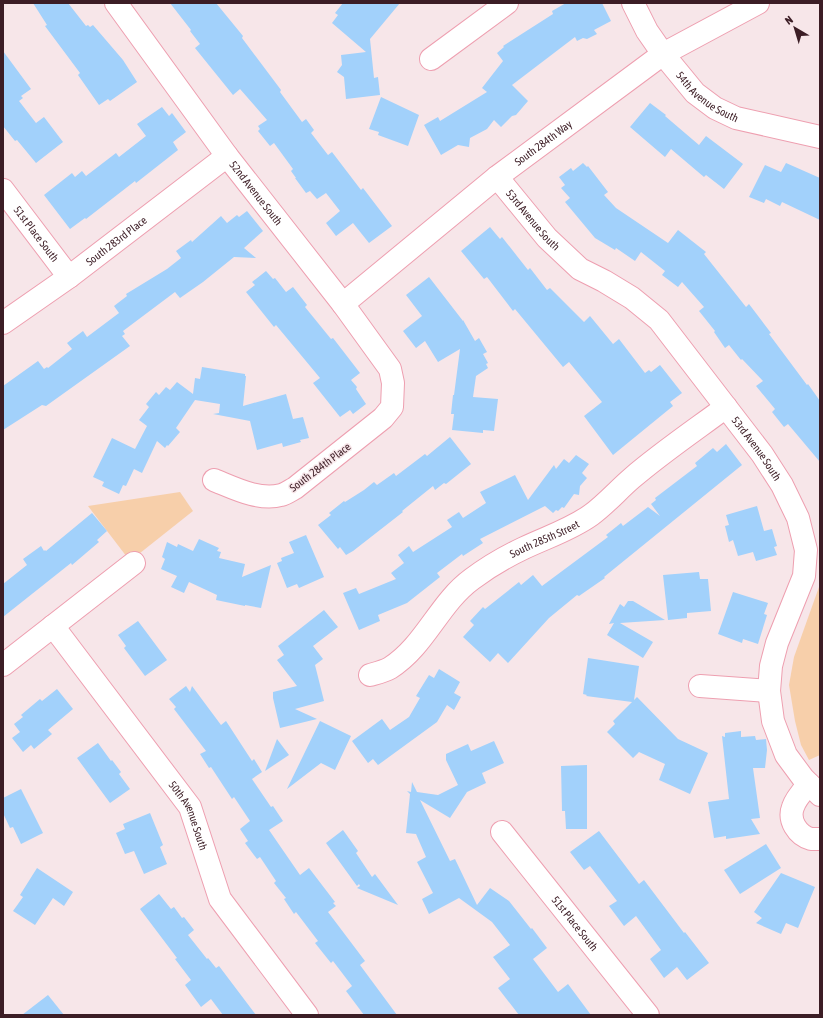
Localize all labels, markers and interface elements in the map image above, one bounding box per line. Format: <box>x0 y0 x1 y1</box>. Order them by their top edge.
north arrow <box>775 8 815 48</box>
text: N <box>783 13 795 27</box>
street label: 54th Avenue South <box>674 69 740 124</box>
street label: South 284th Way <box>512 117 574 168</box>
street label: 52nd Avenue South <box>227 159 285 227</box>
street label: 53rd Avenue South <box>504 187 562 253</box>
street label: 51st Place South <box>11 204 61 264</box>
street label: South 283rd Place <box>84 214 149 268</box>
street label: 53rd Avenue South <box>729 414 784 483</box>
street label: South 284th Place <box>287 440 353 494</box>
street label: South 285th Street <box>508 518 581 560</box>
street label: 50th Avenue South <box>166 779 210 852</box>
street label: 51st Place South <box>550 894 600 953</box>

